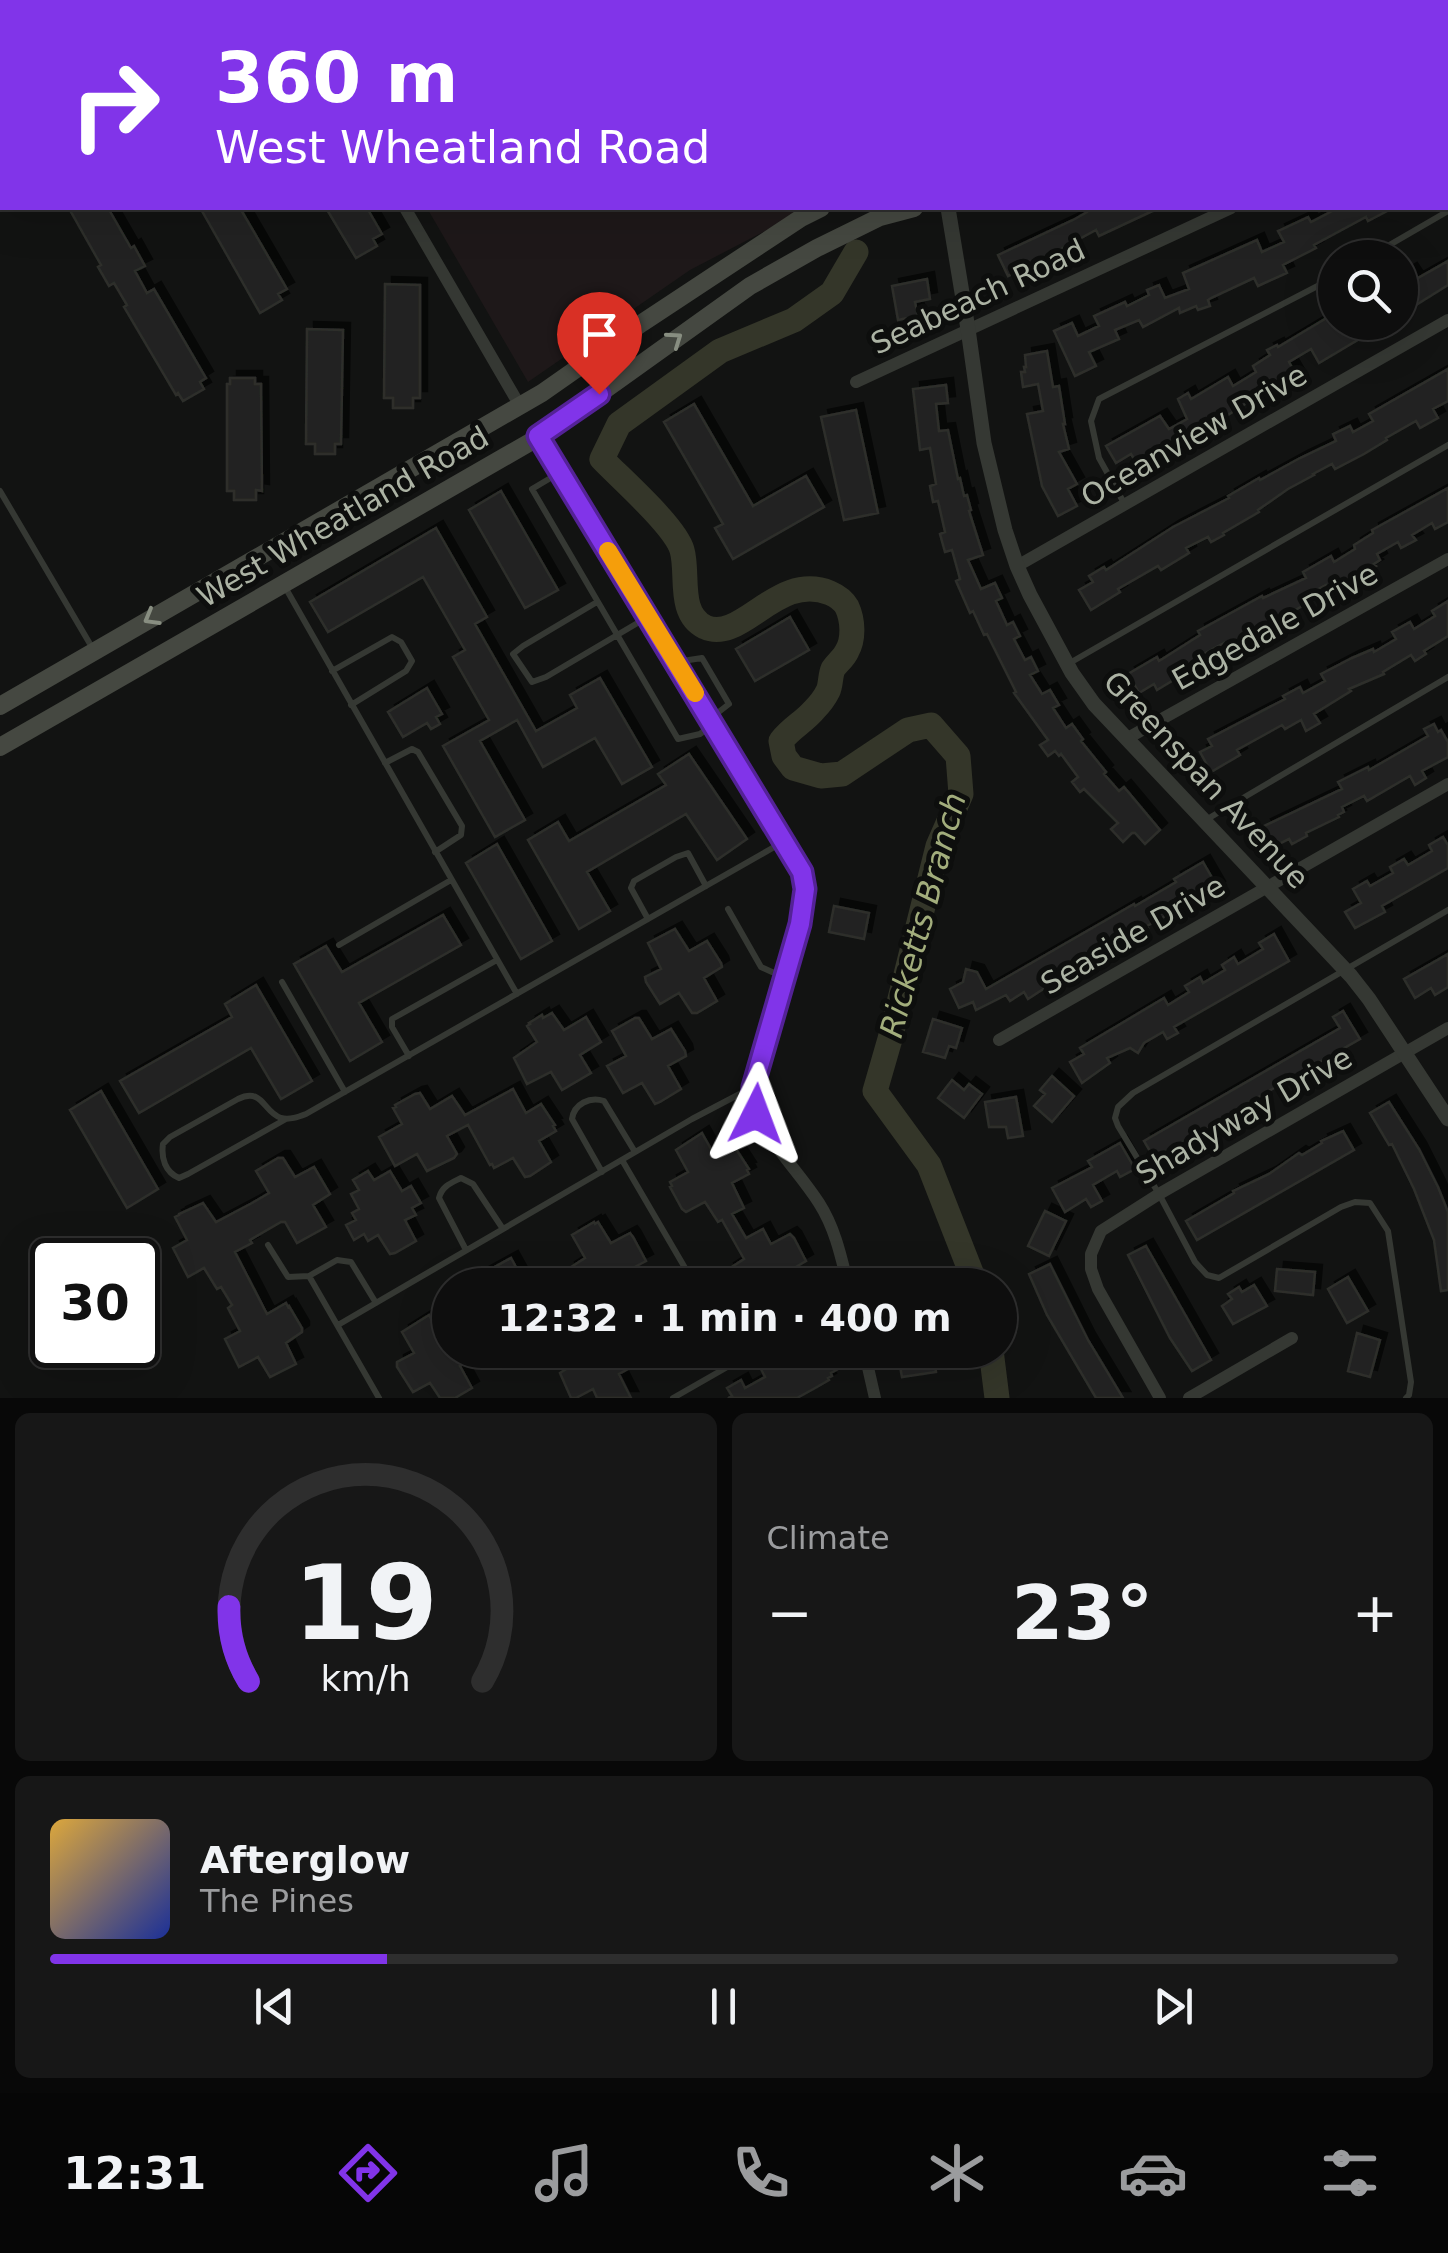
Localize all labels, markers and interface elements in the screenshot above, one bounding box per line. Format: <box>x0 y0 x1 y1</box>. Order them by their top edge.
text: 360 m <box>215 37 458 119</box>
icon: right <box>50 40 180 170</box>
text: West Wheatland Road <box>215 121 710 174</box>
street label: Seabeach Road <box>865 232 1090 361</box>
map controls <box>1318 240 1418 340</box>
button: search <box>1318 240 1418 340</box>
pin <box>557 292 642 395</box>
icon: arrive <box>572 307 627 362</box>
one-way arrow <box>664 334 682 351</box>
street label: Oceanview Drive <box>1075 357 1313 514</box>
street label: West Wheatland Road <box>191 419 494 614</box>
street label: Edgedale Drive <box>1166 556 1383 697</box>
one-way arrow <box>144 606 162 625</box>
street label: Greenspan Avenue <box>1097 664 1316 895</box>
water label: Ricketts Branch <box>872 788 974 1042</box>
street label: Seaside Drive <box>1034 868 1231 1001</box>
street label: Shadyway Drive <box>1130 1040 1358 1192</box>
position arrow <box>704 1062 808 1166</box>
speed limit sign: 30 <box>30 1238 160 1368</box>
text: 12:32 · 1 min · 400 m <box>497 1296 952 1340</box>
text: Climate <box>767 1519 890 1557</box>
text: 19 <box>293 1542 438 1664</box>
text: 23° <box>1011 1569 1153 1657</box>
text: − <box>767 1581 813 1645</box>
text: + <box>1352 1581 1398 1645</box>
text: km/h <box>321 1658 411 1699</box>
text: Afterglow <box>200 1838 410 1882</box>
text: The Pines <box>200 1882 354 1920</box>
icon: previous <box>247 1979 302 2034</box>
icon: pause <box>696 1979 751 2034</box>
icon: next <box>1146 1979 1201 2034</box>
icon: directions <box>333 2138 403 2208</box>
icon: music <box>529 2138 599 2208</box>
icon: phone <box>726 2138 796 2208</box>
icon: climate <box>922 2138 992 2208</box>
icon: car <box>1118 2138 1188 2208</box>
icon: filters <box>1315 2138 1385 2208</box>
text: 12:31 <box>63 2147 206 2200</box>

